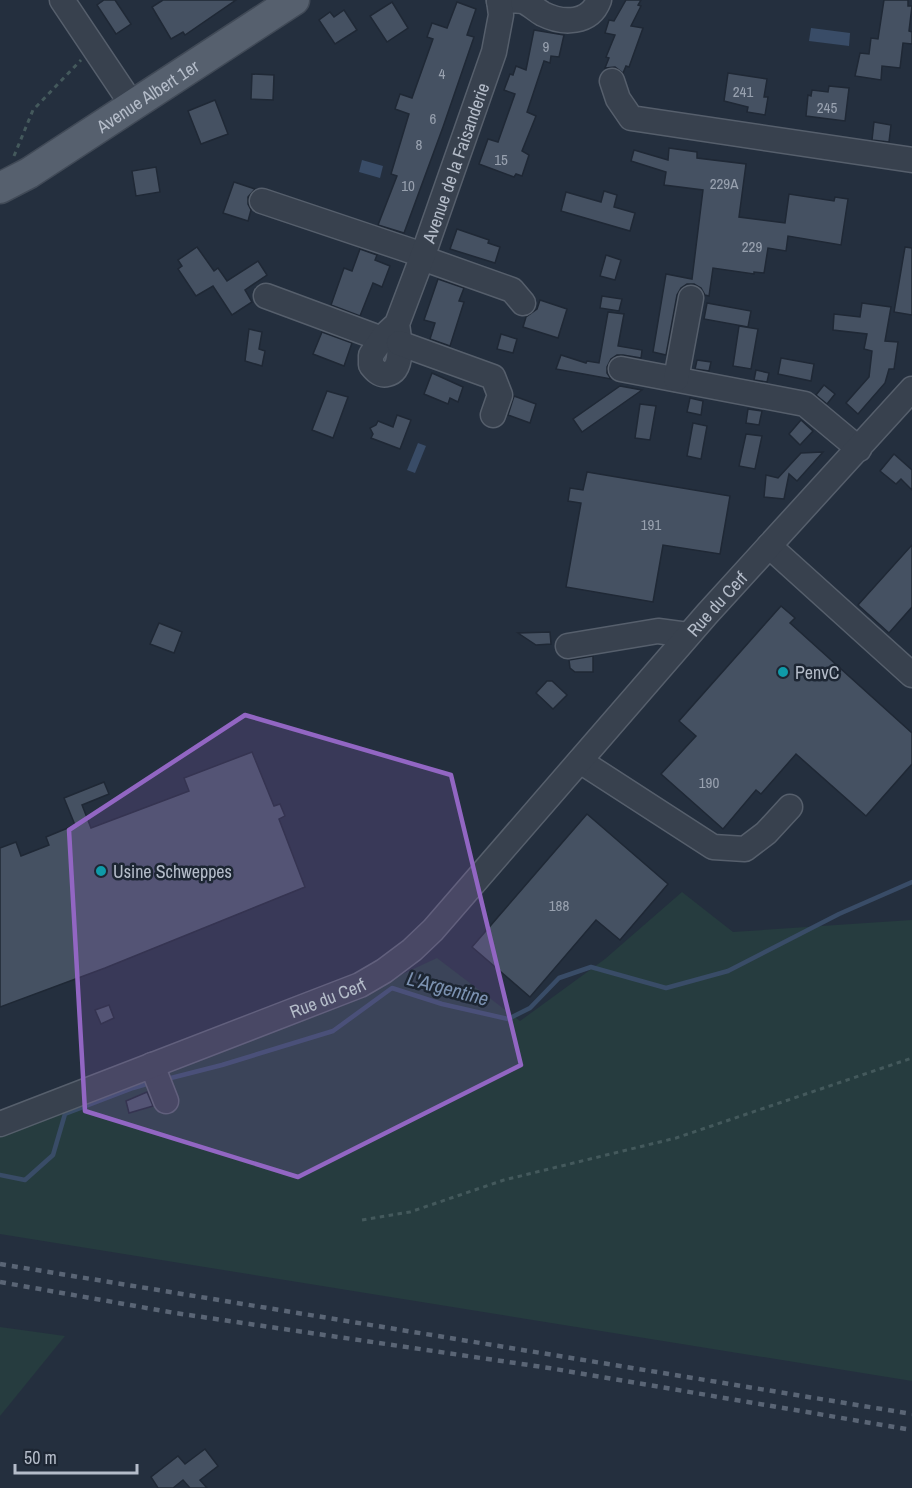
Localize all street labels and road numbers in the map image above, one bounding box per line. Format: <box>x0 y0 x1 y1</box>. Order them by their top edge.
street label: Avenue Albert 1er <box>91 53 203 139</box>
street label: Avenue de la Faisanderie <box>415 79 495 247</box>
street label: Rue du Cerf <box>681 565 753 642</box>
street label: Rue du Cerf <box>286 971 371 1024</box>

